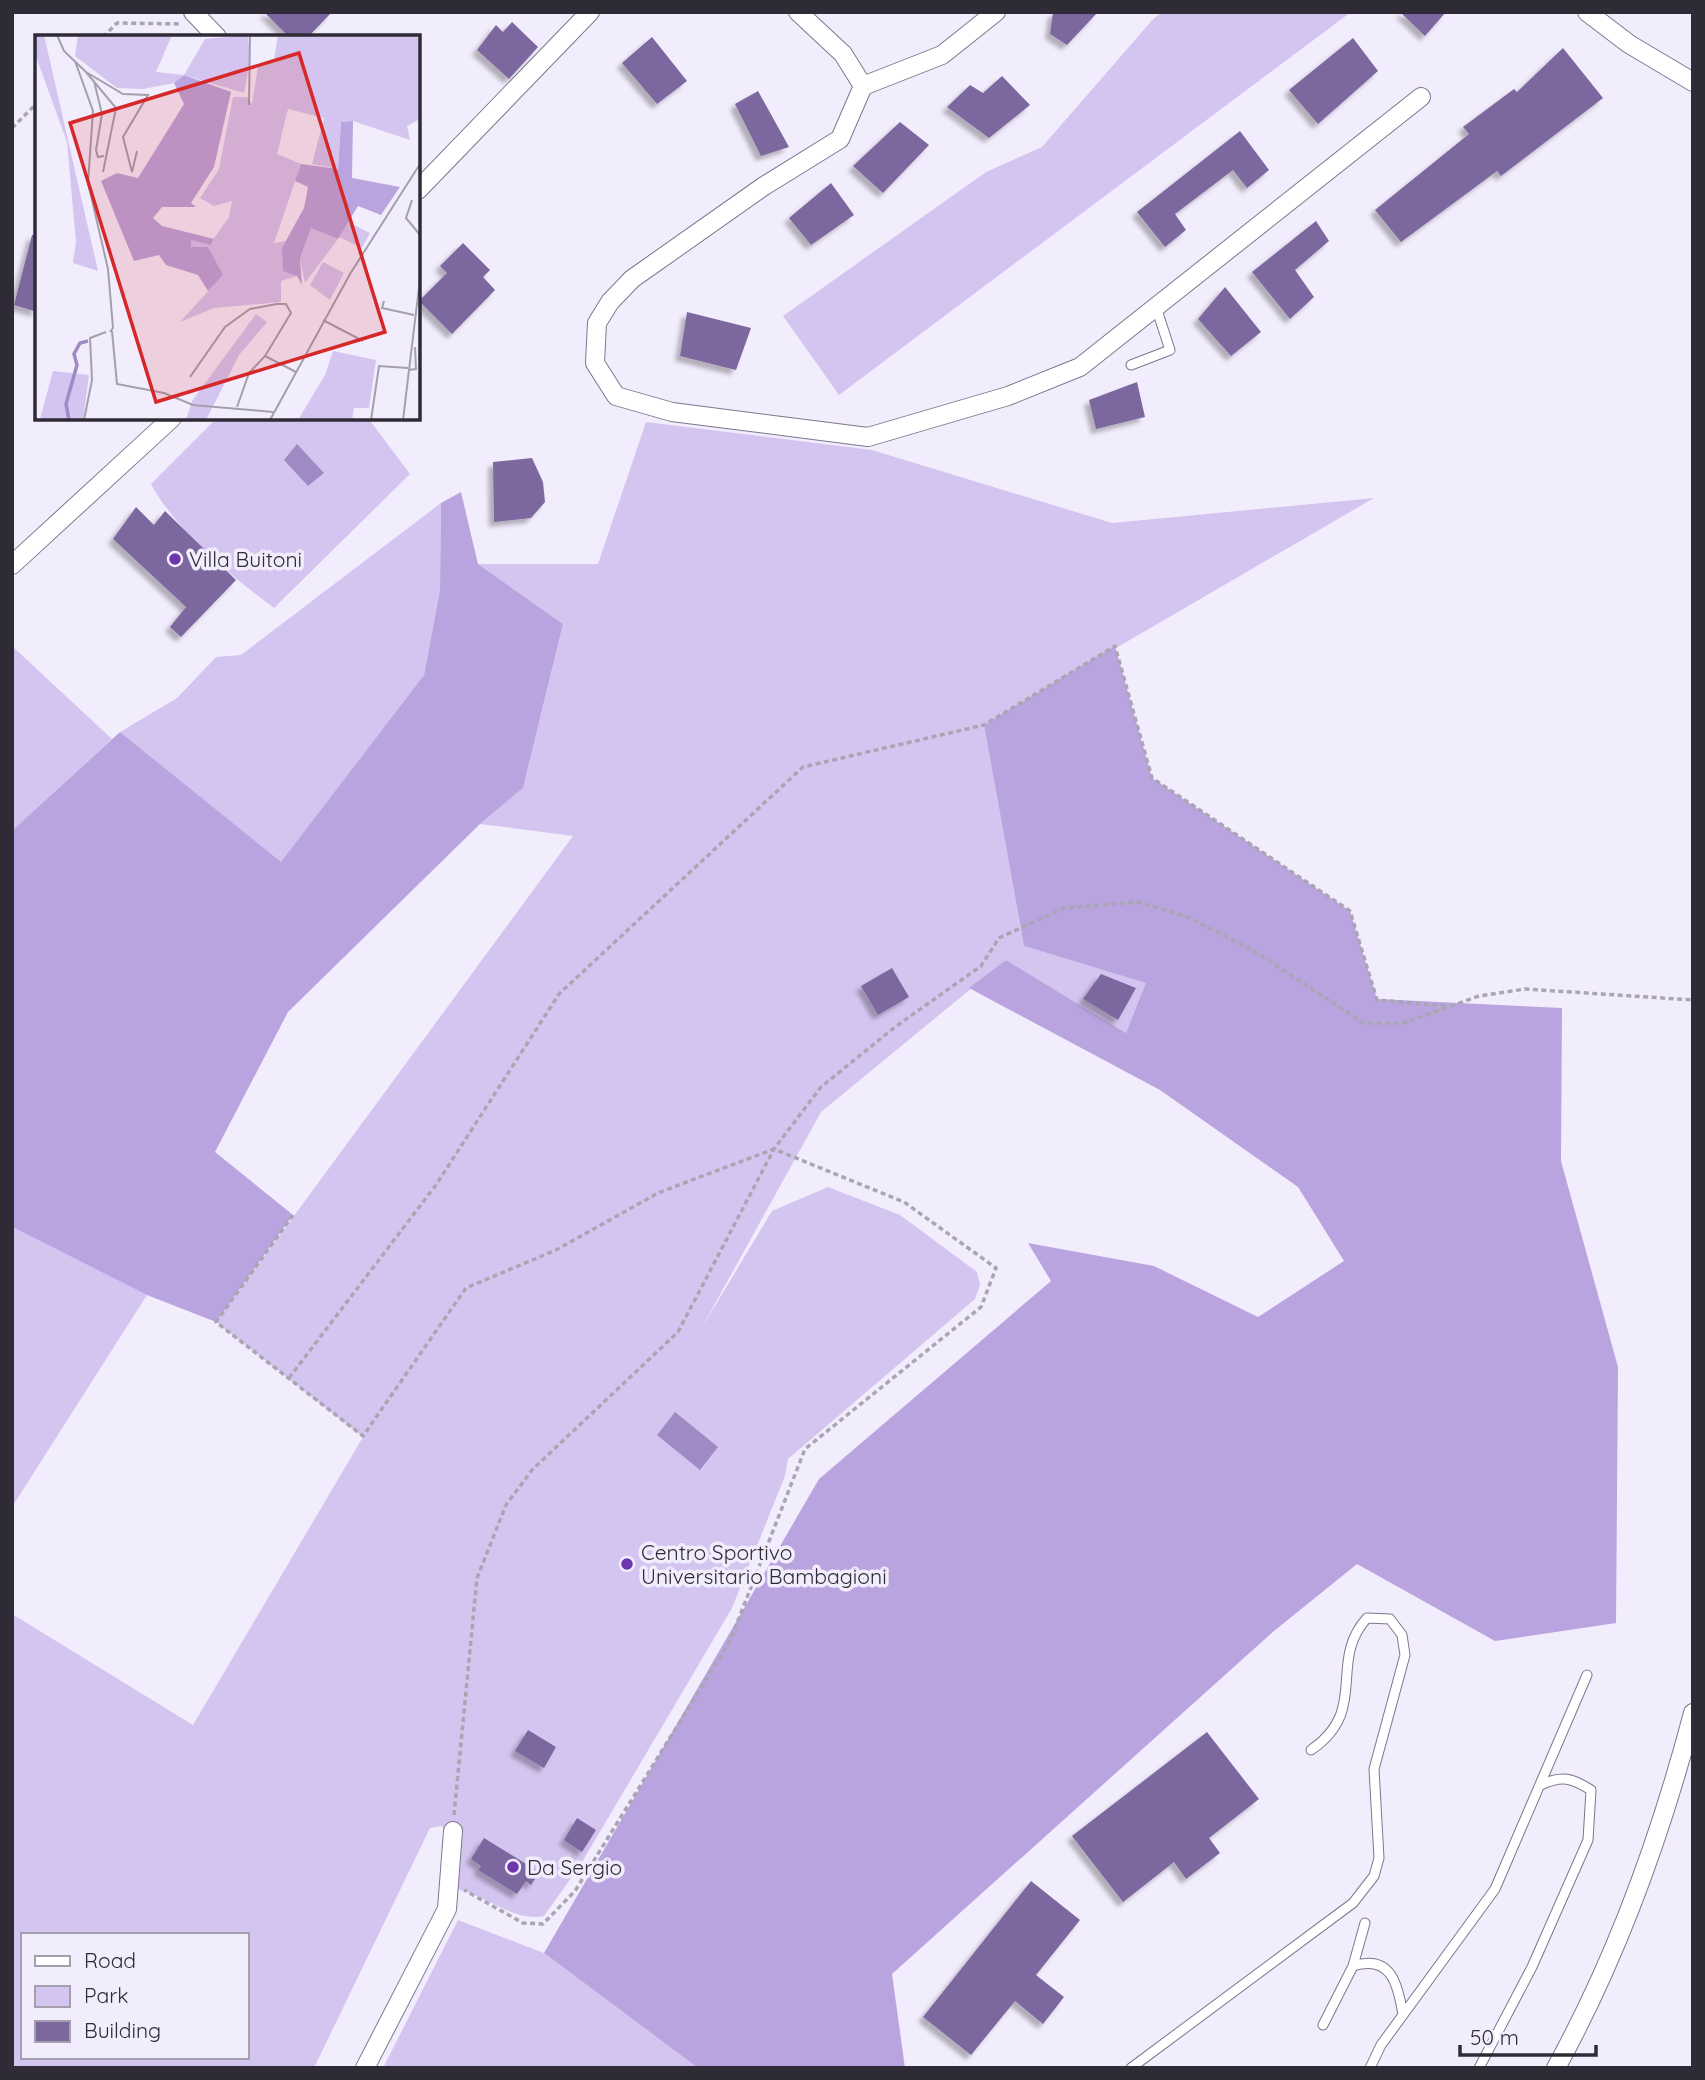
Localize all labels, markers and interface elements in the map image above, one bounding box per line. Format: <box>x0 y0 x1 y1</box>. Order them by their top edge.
inset map <box>35 35 420 420</box>
place label: Villa Buitoni <box>189 546 302 572</box>
marker: Villa Buitoni <box>167 551 183 567</box>
place label: Centro Sportivo Universitario Bambagioni <box>641 1539 887 1589</box>
marker: Centro Sportivo Universitario Bambagioni <box>619 1556 635 1572</box>
place label: Da Sergio <box>527 1854 622 1880</box>
marker: Da Sergio <box>505 1859 521 1875</box>
legend <box>21 1933 248 2059</box>
text: Road <box>84 1947 136 1973</box>
text: Park <box>84 1982 128 2008</box>
scale bar <box>1460 2014 1596 2058</box>
text: Building <box>84 2017 161 2043</box>
text: 50 m <box>1470 2024 1519 2050</box>

